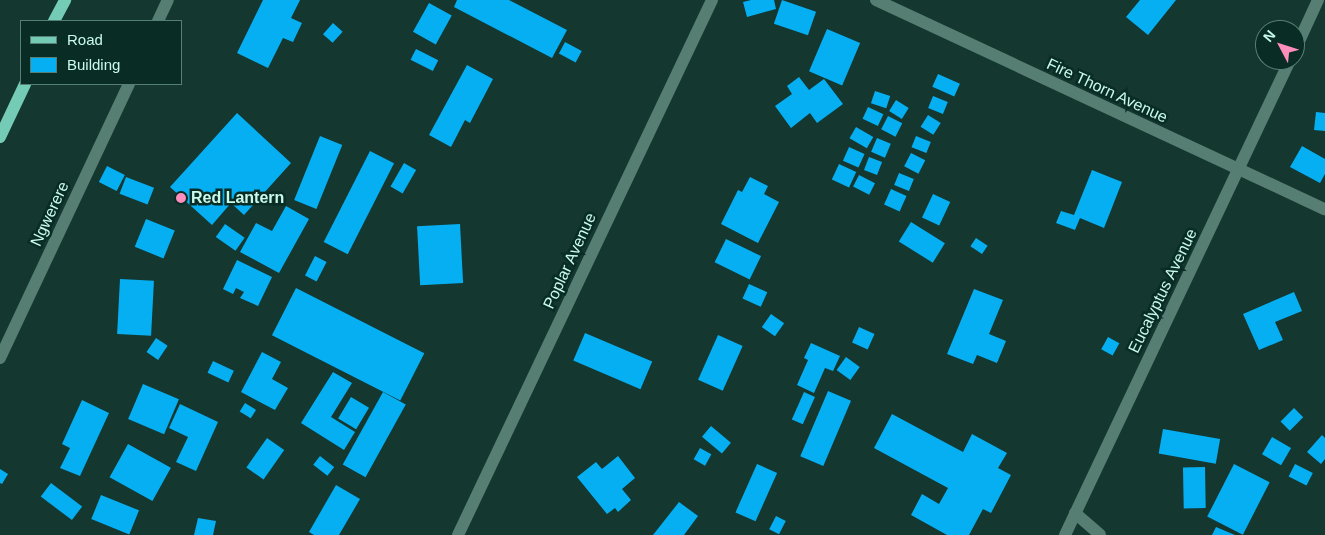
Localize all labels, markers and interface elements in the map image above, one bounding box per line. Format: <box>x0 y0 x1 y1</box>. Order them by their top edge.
legend <box>20 20 182 85</box>
north arrow <box>1255 20 1305 70</box>
text: N <box>1260 27 1279 45</box>
text: Road <box>67 31 103 48</box>
street label: Fire Thorn Avenue <box>1043 54 1171 128</box>
text: Building <box>67 56 120 73</box>
street label: Ngwerere <box>27 179 73 249</box>
place label: Red Lantern <box>191 188 284 208</box>
marker: Red Lantern <box>175 192 187 204</box>
street label: Poplar Avenue <box>539 210 601 312</box>
street label: Eucalyptus Avenue <box>1124 225 1202 357</box>

